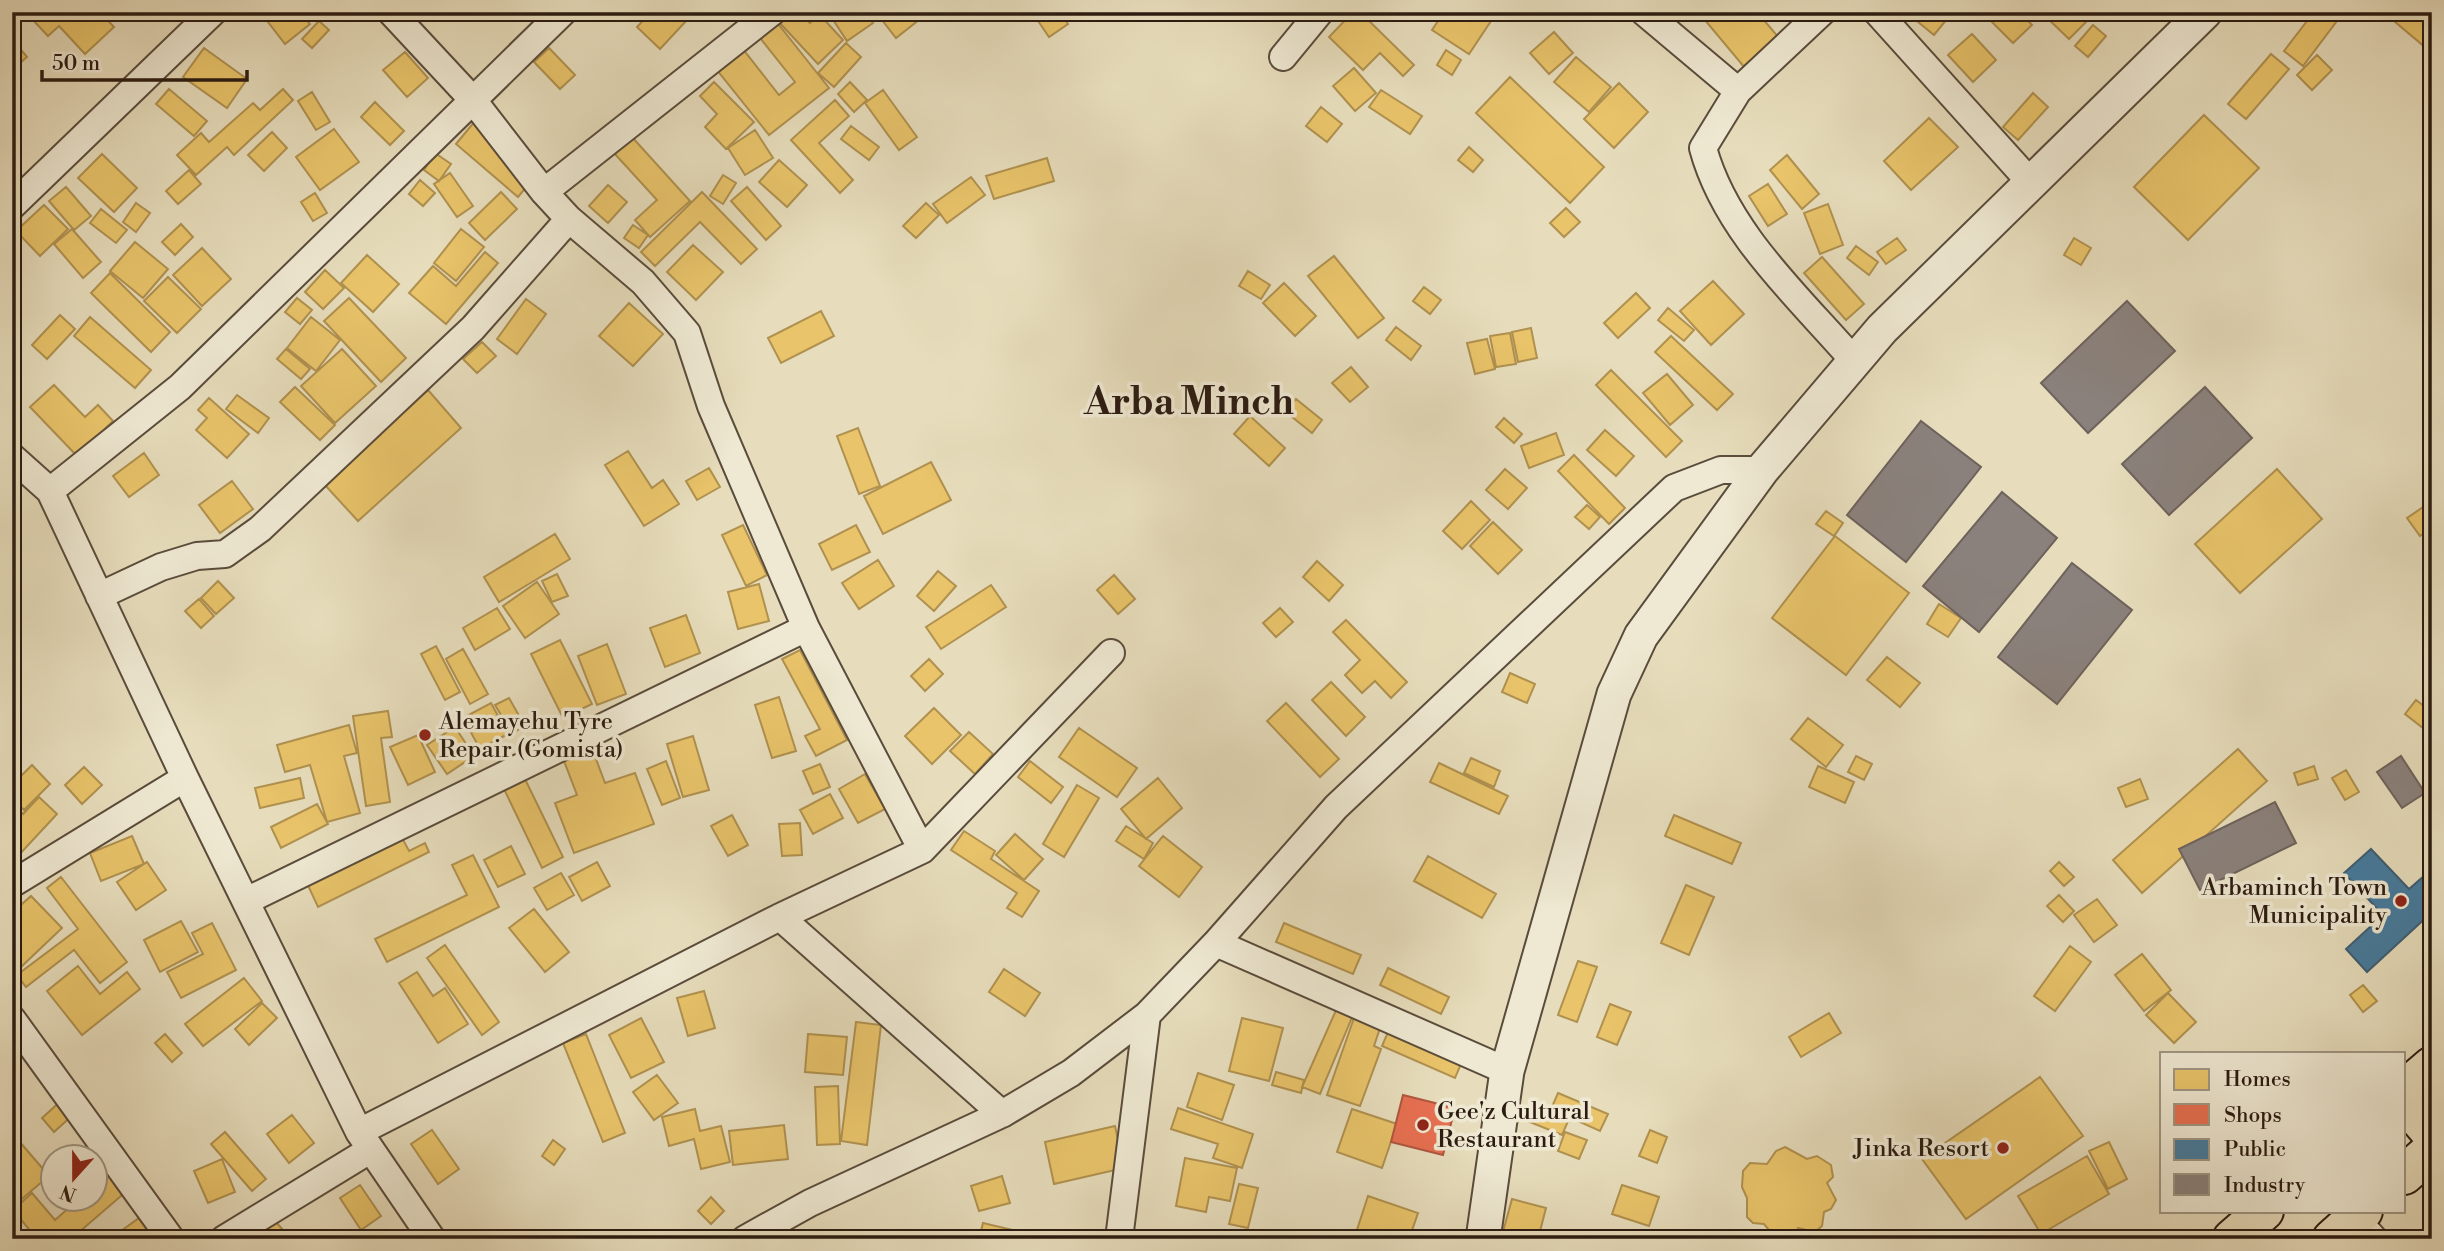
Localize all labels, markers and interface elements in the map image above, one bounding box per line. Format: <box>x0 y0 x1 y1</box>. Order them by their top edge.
scale bar <box>42 38 247 82</box>
text: 50 m <box>52 51 100 77</box>
district label: Arba Minch <box>1083 379 1294 426</box>
place label: Alemayehu Tyre Repair (Gomista) <box>438 707 623 765</box>
marker: Alemayehu Tyre Repair (Gomista) <box>417 727 433 743</box>
place label: Arbaminch Town Municipality <box>2201 873 2387 931</box>
marker: Arbaminch Town Municipality <box>2393 893 2409 909</box>
legend <box>2160 1052 2406 1212</box>
text: Homes <box>2224 1067 2291 1093</box>
place label: Gee'z Cultural Restaurant <box>1437 1097 1590 1155</box>
text: Shops <box>2224 1103 2282 1129</box>
marker: Gee'z Cultural Restaurant <box>1415 1117 1431 1133</box>
place label: Jinka Resort <box>1852 1134 1989 1164</box>
text: Public <box>2224 1137 2286 1163</box>
marker: Jinka Resort <box>1995 1140 2011 1156</box>
north arrow <box>38 1142 108 1212</box>
text: Industry <box>2224 1173 2306 1199</box>
text: N <box>57 1179 80 1207</box>

